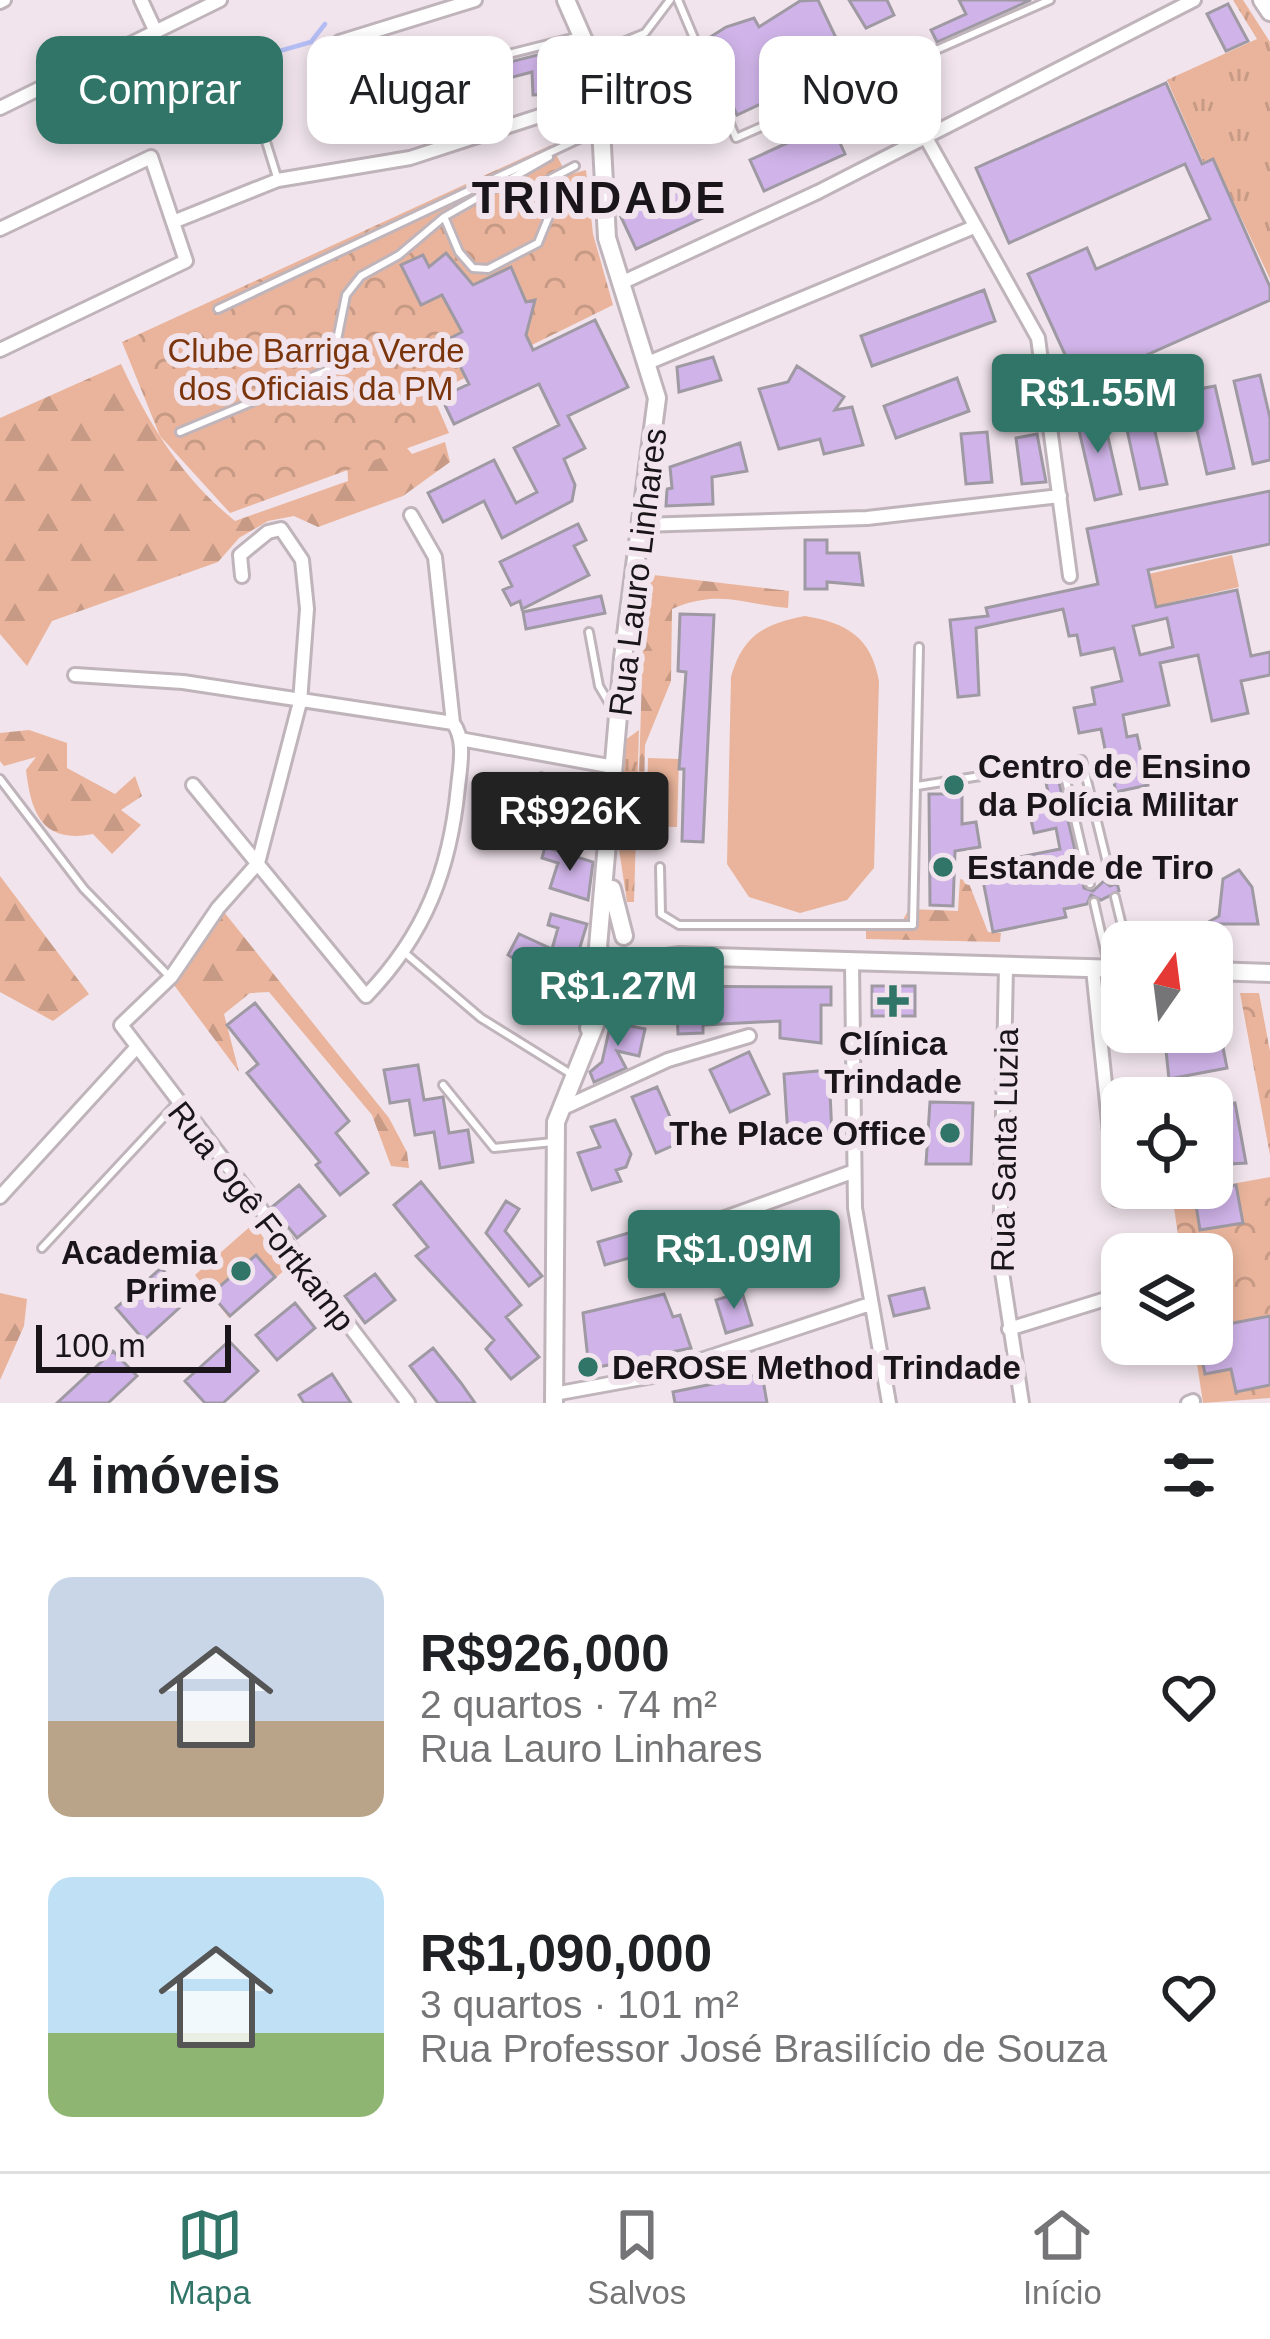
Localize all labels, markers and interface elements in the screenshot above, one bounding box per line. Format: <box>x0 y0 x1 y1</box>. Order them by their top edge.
chip: Comprar <box>36 36 283 144</box>
chip: Alugar <box>307 36 513 144</box>
chip: Filtros <box>537 36 735 144</box>
chip: Novo <box>759 36 941 144</box>
district label: TRINDADE <box>472 172 728 223</box>
park label: Clube Barriga Verde dos Oficiais da PM <box>167 332 465 407</box>
pin: R$1.55M <box>987 354 1209 456</box>
text: R$1.55M <box>1019 371 1177 414</box>
street label: Rua Lauro Linhares <box>601 426 674 718</box>
place label: Centro de Ensino da Polícia Militar <box>978 748 1251 823</box>
pin: R$926K <box>472 772 668 874</box>
marker: Centro de Ensino da Polícia Militar <box>941 772 967 798</box>
text: R$926K <box>498 789 642 832</box>
place label: Estande de Tiro <box>967 849 1214 886</box>
marker: Estande de Tiro <box>930 854 956 880</box>
north arrow <box>1101 921 1233 1053</box>
map controls <box>1101 921 1233 1365</box>
pin: R$1.27M <box>507 947 729 1049</box>
text: R$1.27M <box>539 964 697 1007</box>
marker: Clínica Trindade <box>877 985 909 1017</box>
place label: Clínica Trindade <box>824 1025 962 1100</box>
street label: Rua Santa Luzia <box>984 1027 1025 1272</box>
button: locate <box>1101 1077 1233 1209</box>
street label: Rua Ogê Fortkamp <box>161 1094 363 1338</box>
place label: The Place Office <box>669 1115 926 1152</box>
marker: The Place Office <box>937 1120 963 1146</box>
pin: R$1.09M <box>623 1210 845 1312</box>
text: R$1.09M <box>655 1227 813 1270</box>
button: layers <box>1101 1233 1233 1365</box>
place label: Academia Prime <box>61 1234 218 1309</box>
marker: Academia Prime <box>228 1258 254 1284</box>
scale bar <box>36 1319 231 1372</box>
text: 100 m <box>54 1327 146 1364</box>
place label: DeROSE Method Trindade <box>612 1349 1021 1386</box>
marker: DeROSE Method Trindade <box>575 1354 601 1380</box>
icon: filters <box>1156 1442 1222 1508</box>
text: 4 imóveis <box>48 1447 280 1504</box>
icon: home <box>144 1625 288 1769</box>
text: R$926,000 <box>420 1625 670 1682</box>
icon: heart <box>1156 1664 1222 1730</box>
text: 2 quartos · 74 m² <box>420 1683 717 1726</box>
text: Rua Lauro Linhares <box>420 1727 763 1770</box>
icon: home <box>144 1925 288 2069</box>
text: R$1,090,000 <box>420 1925 712 1982</box>
icon: heart <box>1156 1964 1222 2030</box>
text: 3 quartos · 101 m² <box>420 1983 739 2026</box>
text: Rua Professor José Brasilício de Souza <box>420 2027 1107 2070</box>
tab: Mapa <box>168 2202 251 2312</box>
tab: Salvos <box>587 2202 686 2312</box>
tab: Início <box>1023 2202 1102 2312</box>

